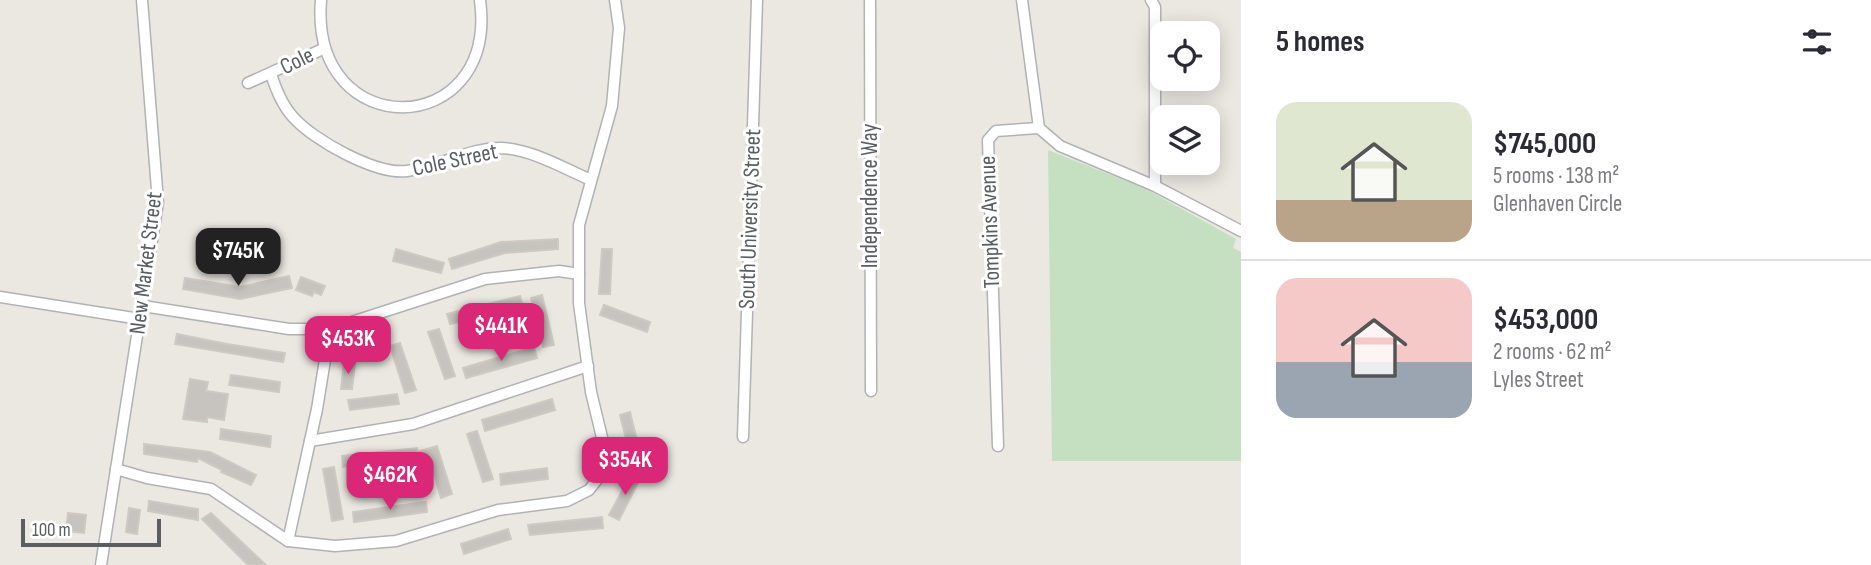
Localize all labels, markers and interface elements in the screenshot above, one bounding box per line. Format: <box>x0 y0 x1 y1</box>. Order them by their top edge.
map controls <box>1150 21 1220 175</box>
button: locate <box>1150 21 1220 91</box>
icon: filters <box>1798 23 1836 61</box>
text: 5 homes <box>1276 24 1365 60</box>
street label: Cole <box>276 41 318 81</box>
button: layers <box>1150 105 1220 175</box>
street label: Independence Way <box>856 124 884 268</box>
text: $745,000 <box>1493 126 1596 162</box>
street label: South University Street <box>733 129 767 309</box>
icon: home <box>1332 130 1416 214</box>
street label: Cole Street <box>410 137 500 183</box>
street label: Tompkins Avenue <box>974 155 1006 289</box>
text: 5 rooms · 138 m² <box>1493 162 1619 190</box>
street label: New Market Street <box>123 190 169 336</box>
text: Glenhaven Circle <box>1493 190 1622 218</box>
pin: $745K <box>189 229 287 288</box>
text: $745K <box>212 237 264 265</box>
text: $453,000 <box>1493 302 1598 338</box>
pin: $441K <box>452 304 550 363</box>
icon: home <box>1332 306 1416 390</box>
text: $441K <box>474 312 528 340</box>
pin: $453K <box>299 316 397 376</box>
text: $453K <box>321 325 375 353</box>
text: 2 rooms · 62 m² <box>1493 338 1612 366</box>
text: Lyles Street <box>1493 366 1584 394</box>
pin: $354K <box>576 438 674 497</box>
text: $354K <box>598 446 652 474</box>
pin: $462K <box>341 452 439 512</box>
text: $462K <box>363 461 417 489</box>
scale bar <box>21 516 161 548</box>
text: 100 m <box>32 519 71 542</box>

